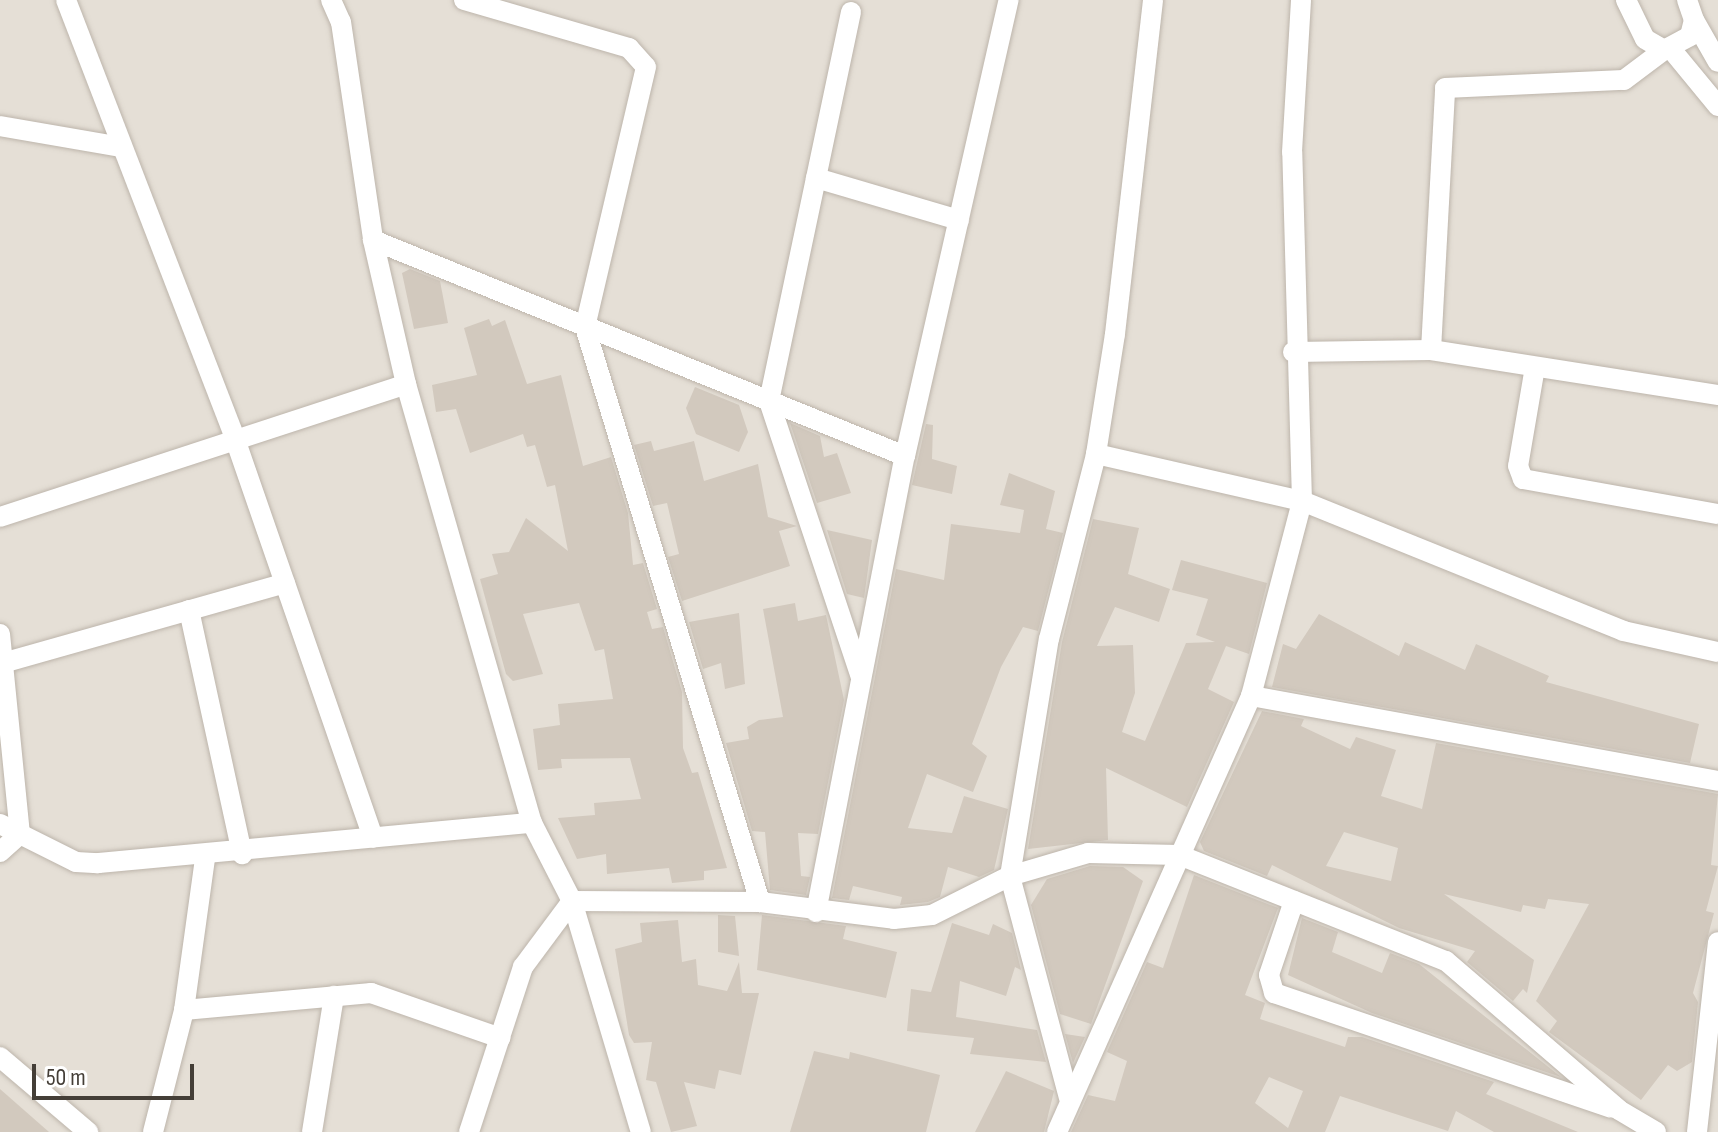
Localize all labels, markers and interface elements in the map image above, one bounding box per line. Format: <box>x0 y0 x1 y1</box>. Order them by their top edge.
scale bar <box>36 1048 198 1098</box>
text: 50 m <box>46 1063 86 1092</box>

